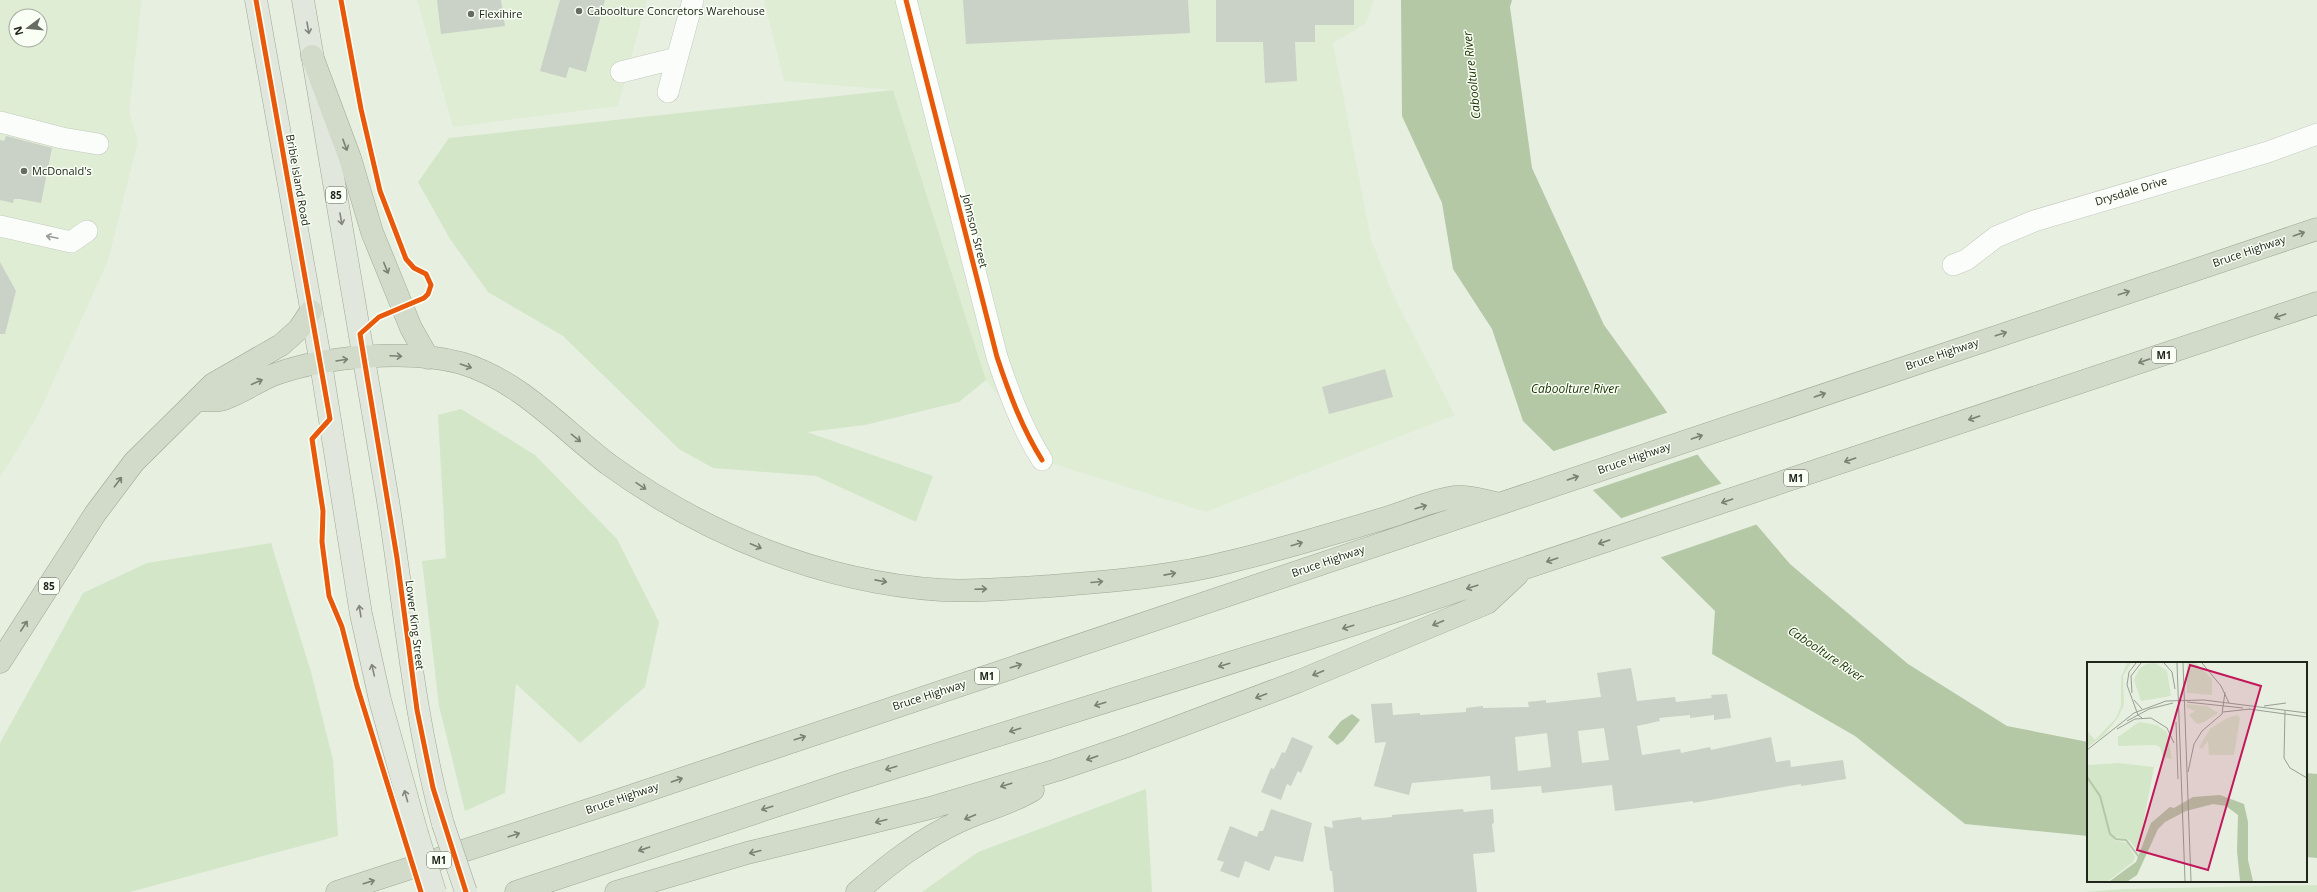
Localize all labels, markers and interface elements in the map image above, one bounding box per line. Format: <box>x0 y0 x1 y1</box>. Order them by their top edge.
place label: Caboolture Concretors Warehouse <box>587 3 765 18</box>
place label: Flexihire <box>479 6 522 21</box>
marker: Caboolture Concretors Warehouse <box>574 6 584 16</box>
north arrow <box>8 8 48 48</box>
marker: Flexihire <box>466 9 476 19</box>
one-way arrow <box>304 21 312 34</box>
text: N <box>9 25 26 37</box>
water label: Caboolture River <box>1458 29 1485 120</box>
street label: Bribie Island Road <box>283 133 314 227</box>
one-way arrow <box>342 139 350 151</box>
place label: McDonald's <box>32 163 92 178</box>
marker: McDonald's <box>19 166 29 176</box>
street label: Drysdale Drive <box>2093 172 2169 209</box>
road number: 85 <box>326 187 346 203</box>
street label: Johnson Street <box>959 192 992 269</box>
one-way arrow <box>337 212 345 225</box>
one-way arrow <box>2293 230 2305 238</box>
street label: Bruce Highway <box>2210 231 2288 270</box>
one-way arrow <box>45 233 58 241</box>
one-way arrow <box>383 262 391 274</box>
one-way arrow <box>2117 289 2130 296</box>
one-way arrow <box>2274 312 2286 320</box>
one-way arrow <box>1994 330 2006 338</box>
street label: Bruce Highway <box>1903 334 1981 373</box>
road number: M1 <box>2152 347 2176 363</box>
one-way arrow <box>389 352 402 360</box>
one-way arrow <box>336 356 349 364</box>
one-way arrow <box>2138 358 2150 366</box>
one-way arrow <box>460 362 472 370</box>
one-way arrow <box>250 378 262 385</box>
water label: Caboolture River <box>1531 380 1620 397</box>
one-way arrow <box>1813 391 1826 398</box>
one-way arrow <box>1968 415 1980 423</box>
one-way arrow <box>1690 432 1702 440</box>
one-way arrow <box>571 434 581 443</box>
street label: Bruce Highway <box>1595 438 1673 477</box>
one-way arrow <box>1844 457 1857 464</box>
road number: M1 <box>1784 470 1808 486</box>
one-way arrow <box>1567 474 1580 481</box>
one-way arrow <box>113 477 122 488</box>
one-way arrow <box>635 482 646 490</box>
one-way arrow <box>1721 498 1734 505</box>
one-way arrow <box>1415 503 1428 510</box>
one-way arrow <box>1598 539 1610 547</box>
one-way arrow <box>1290 540 1303 547</box>
street label: Bruce Highway <box>1289 541 1367 580</box>
one-way arrow <box>750 543 762 550</box>
one-way arrow <box>1546 557 1559 564</box>
one-way arrow <box>1164 570 1177 578</box>
road number: 85 <box>39 578 59 594</box>
one-way arrow <box>874 578 887 586</box>
one-way arrow <box>1090 578 1103 585</box>
street label: Lower King Street <box>403 579 428 671</box>
one-way arrow <box>1466 584 1479 591</box>
one-way arrow <box>974 586 987 593</box>
one-way arrow <box>356 604 364 617</box>
one-way arrow <box>20 620 28 631</box>
one-way arrow <box>1433 620 1445 628</box>
water label: Caboolture River <box>1785 622 1869 686</box>
one-way arrow <box>1343 623 1355 631</box>
one-way arrow <box>1009 662 1022 669</box>
one-way arrow <box>1218 662 1231 669</box>
inset map <box>2087 662 2307 882</box>
one-way arrow <box>368 664 376 677</box>
road number: M1 <box>975 668 999 684</box>
one-way arrow <box>1313 670 1325 677</box>
street label: Bruce Highway <box>890 675 968 713</box>
one-way arrow <box>1255 693 1267 701</box>
one-way arrow <box>1094 701 1107 708</box>
one-way arrow <box>1009 727 1022 734</box>
one-way arrow <box>793 734 806 741</box>
one-way arrow <box>1086 755 1098 763</box>
one-way arrow <box>885 765 897 773</box>
one-way arrow <box>670 776 683 783</box>
street label: Bruce Highway <box>583 778 661 817</box>
one-way arrow <box>1000 782 1013 789</box>
one-way arrow <box>402 790 410 803</box>
one-way arrow <box>761 805 774 812</box>
one-way arrow <box>964 813 976 821</box>
one-way arrow <box>875 817 888 825</box>
one-way arrow <box>507 831 520 838</box>
one-way arrow <box>638 845 650 853</box>
one-way arrow <box>749 848 762 856</box>
road number: M1 <box>427 852 451 868</box>
one-way arrow <box>363 878 376 885</box>

